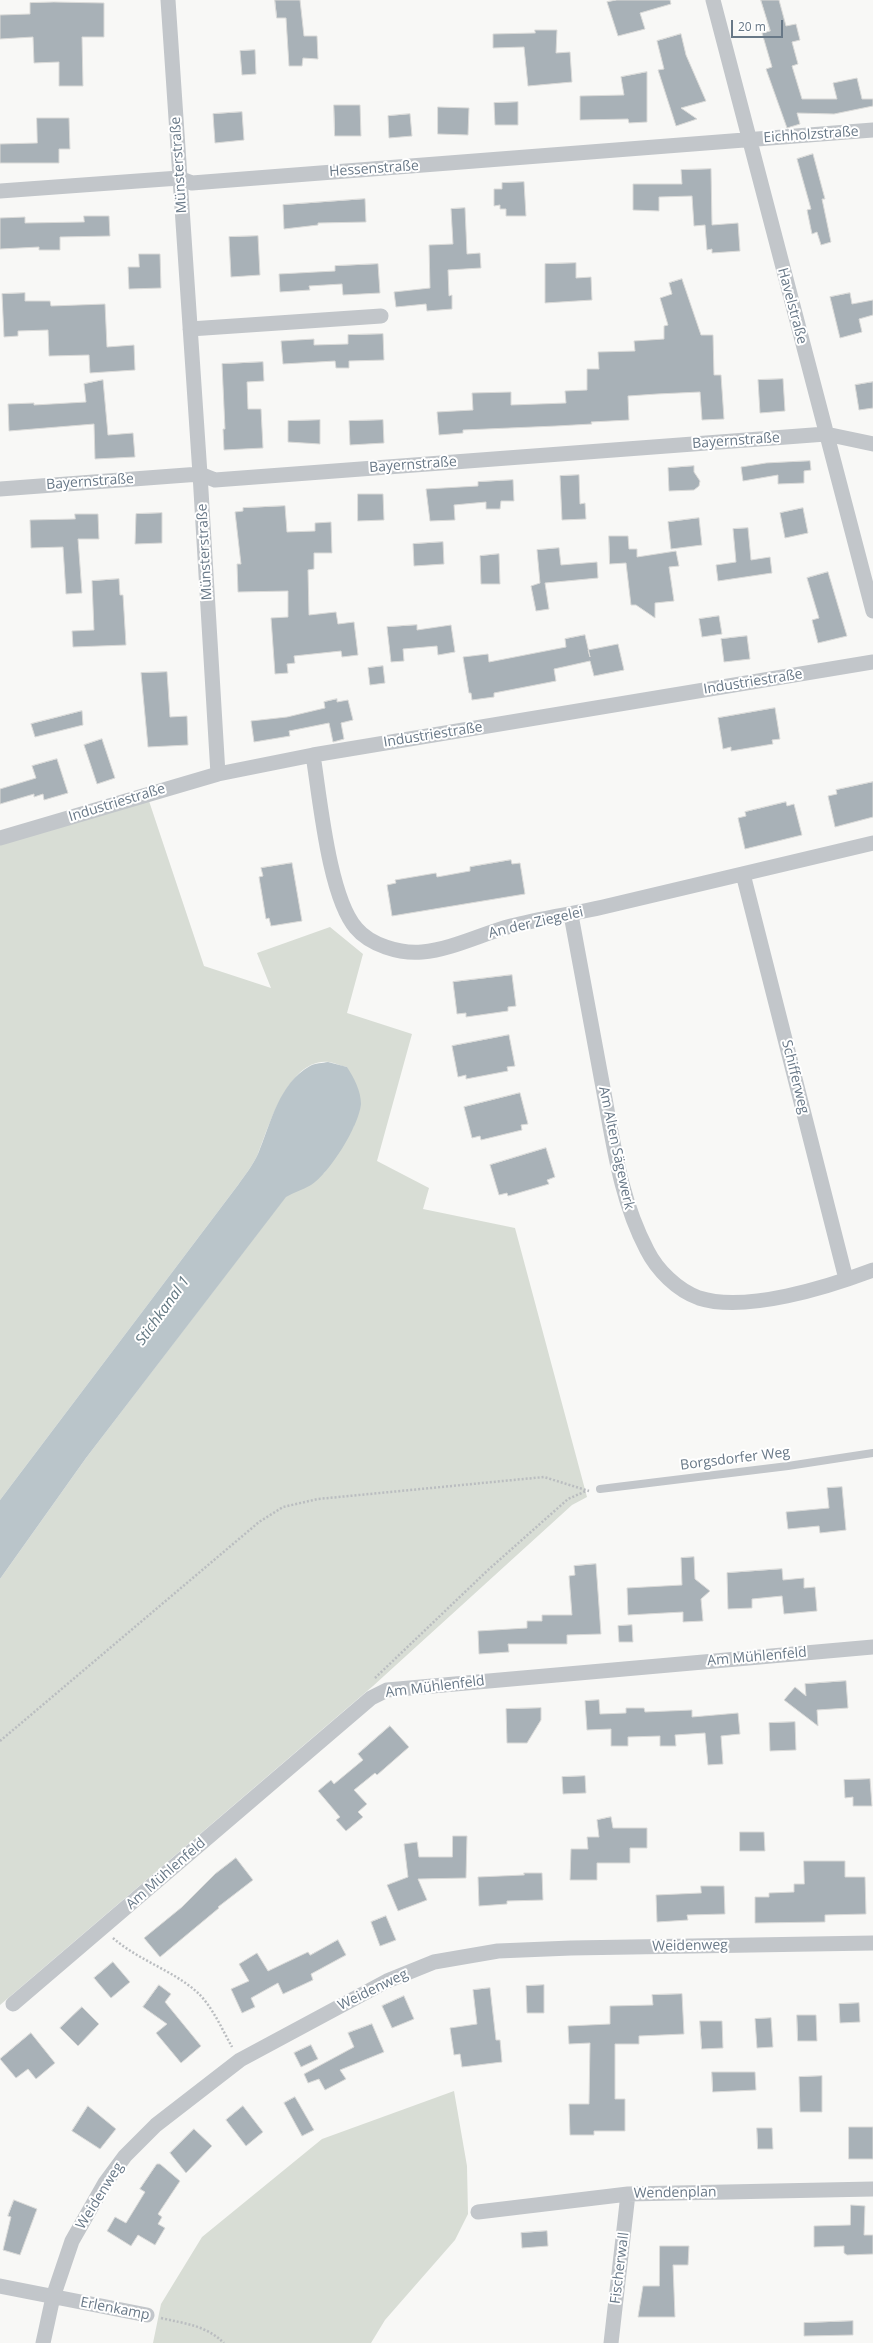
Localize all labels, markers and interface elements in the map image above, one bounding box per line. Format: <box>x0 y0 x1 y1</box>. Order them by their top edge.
scale bar <box>733 12 785 38</box>
text: 20 m <box>738 18 766 35</box>
street label: Münsterstraße <box>167 116 191 214</box>
street label: Eichholzstraße <box>763 123 859 147</box>
street label: Hessenstraße <box>329 157 419 181</box>
street label: Havelstraße <box>774 266 810 346</box>
street label: Bayernstraße <box>692 430 780 452</box>
street label: Bayernstraße <box>369 454 457 476</box>
street label: Bayernstraße <box>46 471 134 493</box>
street label: Münsterstraße <box>194 503 216 601</box>
street label: Industriestraße <box>702 666 804 698</box>
street label: Industriestraße <box>382 719 484 751</box>
street label: Industriestraße <box>67 780 167 826</box>
street label: An der Ziegelei <box>487 904 585 942</box>
street label: Schifferweg <box>778 1038 812 1116</box>
street label: Am Alten Sägewerk <box>595 1085 637 1211</box>
water label: Stichkanal 1 <box>132 1273 194 1349</box>
street label: Borgsdorfer Weg <box>679 1444 791 1474</box>
street label: Am Mühlenfeld <box>707 1644 807 1670</box>
street label: Am Mühlenfeld <box>384 1673 486 1701</box>
street label: Am Mühlenfeld <box>123 1835 209 1913</box>
street label: Weidenweg <box>652 1937 728 1955</box>
street label: Weidenweg <box>335 1966 411 2014</box>
street label: Weidenweg <box>73 2159 127 2233</box>
street label: Wendenplan <box>633 2184 717 2202</box>
street label: Fischerwall <box>607 2231 633 2305</box>
street label: Erlenkamp <box>79 2294 151 2324</box>

